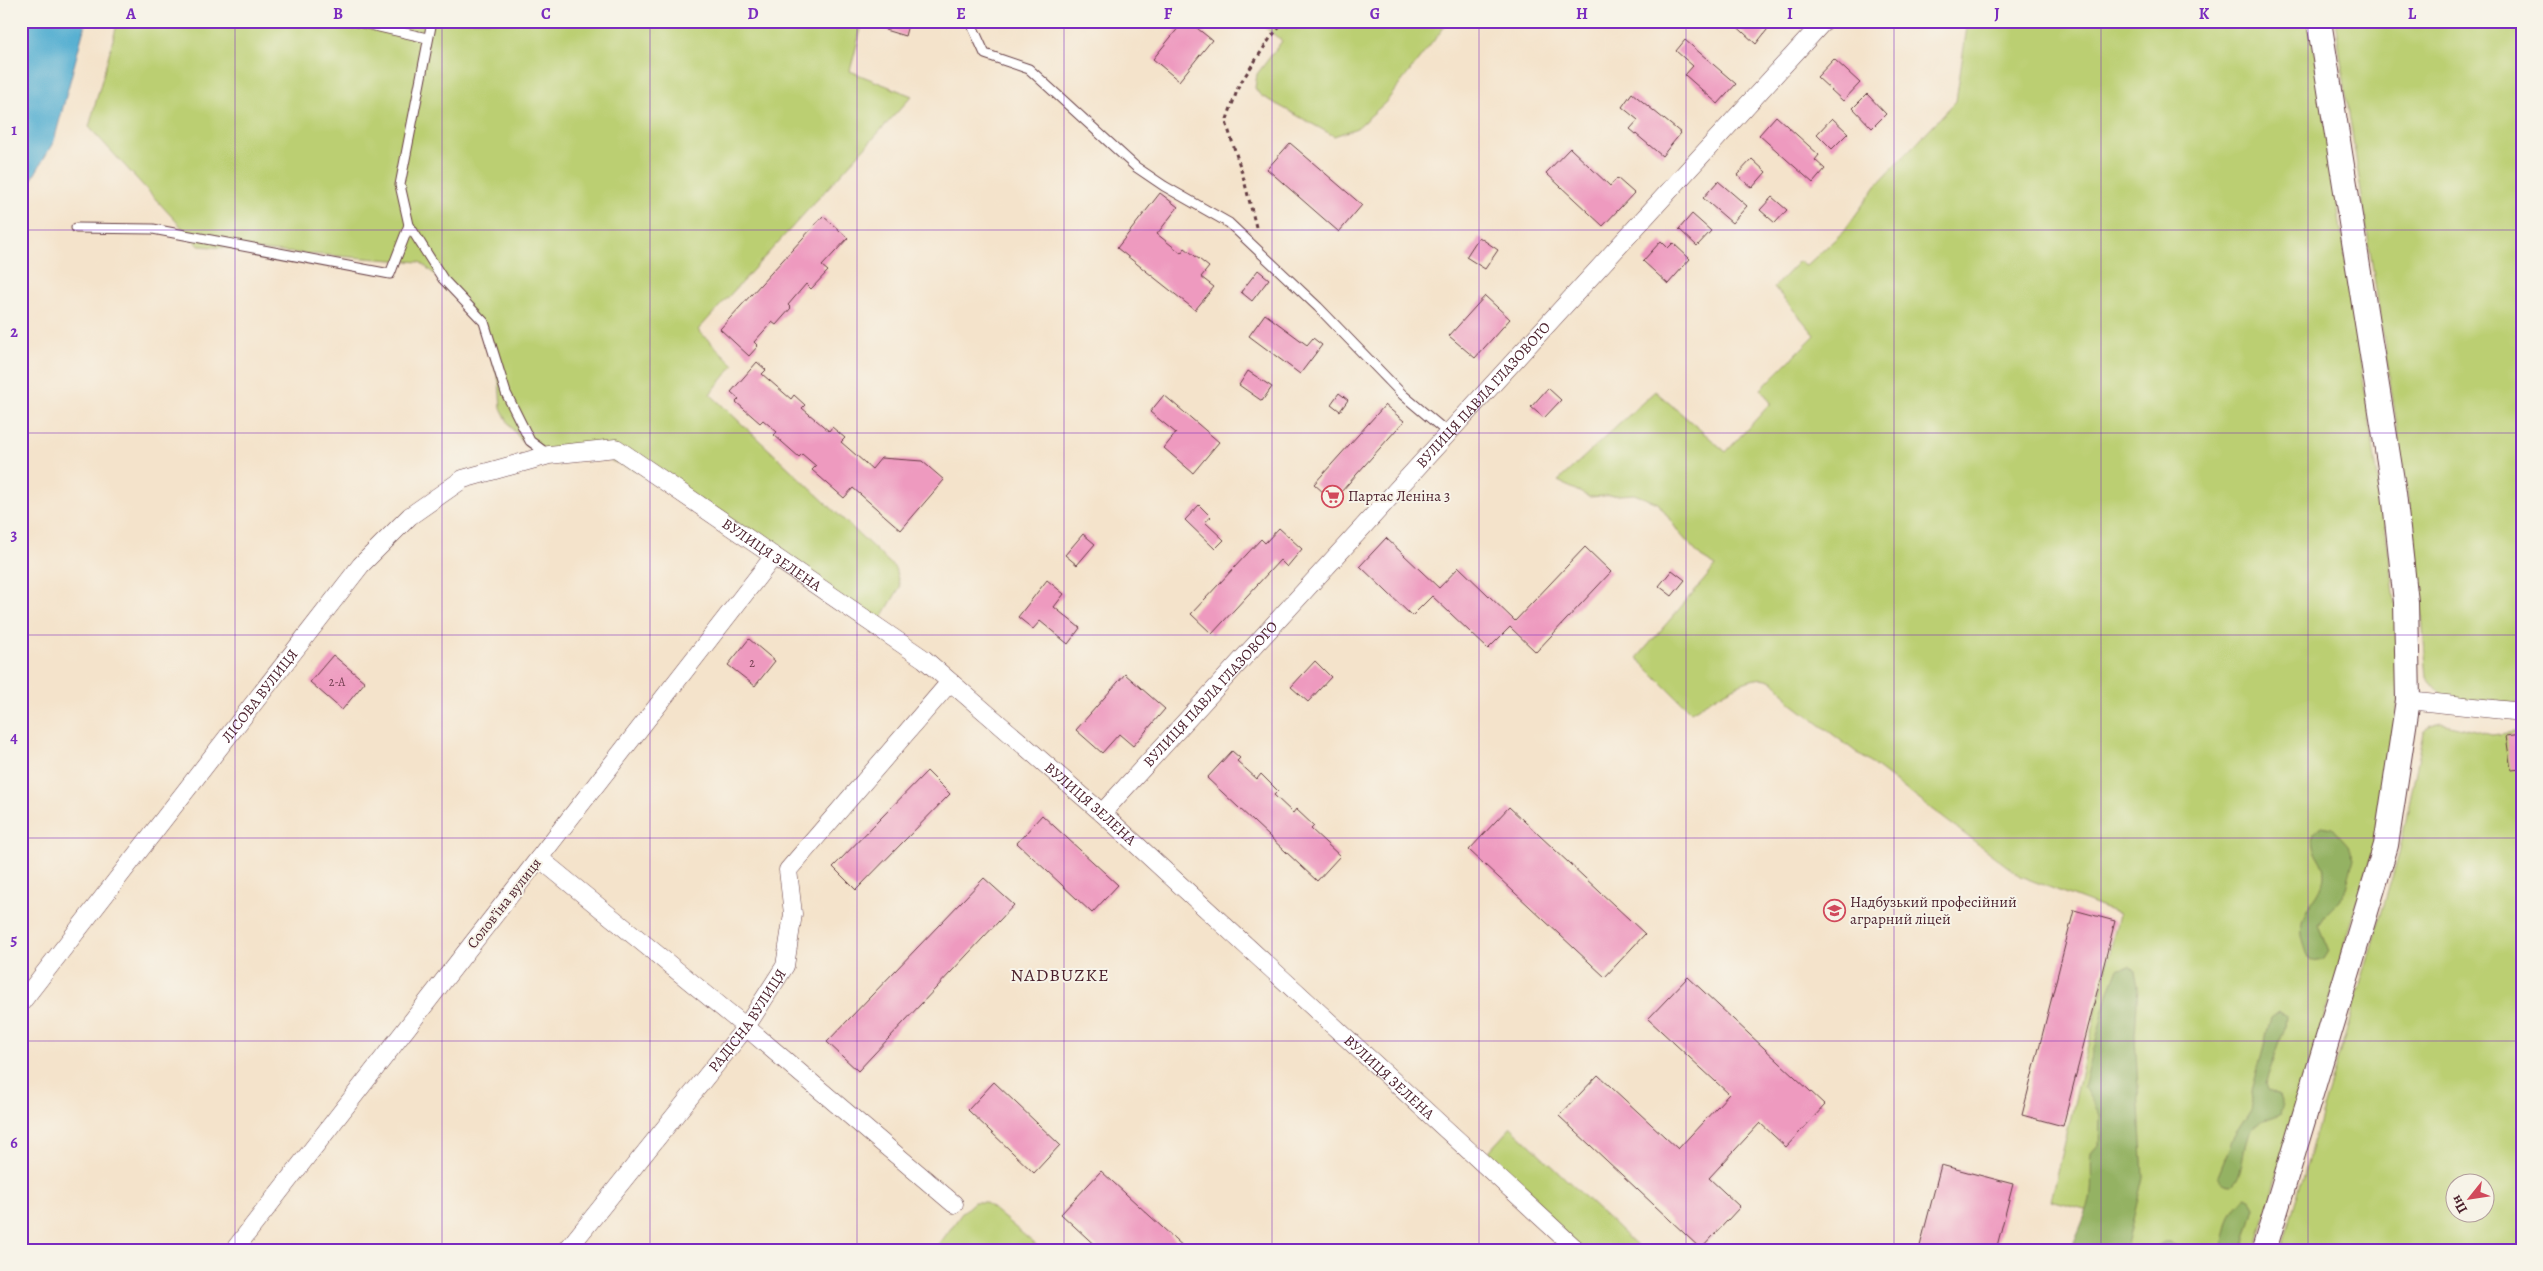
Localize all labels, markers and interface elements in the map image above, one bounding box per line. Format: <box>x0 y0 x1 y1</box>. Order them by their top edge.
text: A <box>125 3 137 25</box>
text: B <box>333 3 343 25</box>
text: C <box>541 3 551 25</box>
text: D <box>747 3 759 25</box>
text: E <box>956 3 966 25</box>
text: F <box>1164 3 1173 25</box>
text: G <box>1370 3 1380 25</box>
text: H <box>1576 3 1588 25</box>
text: I <box>1787 3 1793 25</box>
text: J <box>1994 3 2000 25</box>
text: K <box>2199 3 2210 25</box>
text: L <box>2408 3 2417 25</box>
text: 1 <box>11 119 17 141</box>
street label: ВУЛИЦЯ ПАВЛА ГЛАЗОВОГО <box>1412 317 1555 472</box>
text: 2 <box>10 321 18 343</box>
supermarket icon: Партас Леніна 3 <box>1320 484 1344 508</box>
place label: Партас Леніна 3 <box>1348 486 1450 506</box>
street label: ВУЛИЦЯ ЗЕЛЕНА <box>718 514 826 596</box>
text: 3 <box>11 524 18 546</box>
street label: ВУЛИЦЯ ПАВЛА ГЛАЗОВОГО <box>1139 617 1282 771</box>
street label: ЛІСОВА ВУЛИЦЯ <box>217 645 302 747</box>
house number: 2 <box>749 655 755 671</box>
house number: 2-А <box>329 674 346 690</box>
text: 4 <box>10 727 18 749</box>
street label: ВУЛИЦЯ ЗЕЛЕНА <box>1040 758 1141 850</box>
street label: Соловʼїна вулиця <box>462 853 546 953</box>
place label: Надбузький професійний аграрний ліцей <box>1850 892 2017 929</box>
school or university icon: Надбузький професійний аграрний ліцей <box>1822 899 1846 923</box>
text: 5 <box>11 929 18 951</box>
district label: NADBUZKE <box>1010 963 1110 987</box>
street label: РАДІСНА ВУЛИЦЯ <box>704 965 791 1076</box>
street label: ВУЛИЦЯ ЗЕЛЕНА <box>1340 1030 1439 1124</box>
text: 6 <box>10 1132 18 1154</box>
north arrow <box>2446 1174 2496 1224</box>
text: Пн <box>2446 1192 2472 1217</box>

